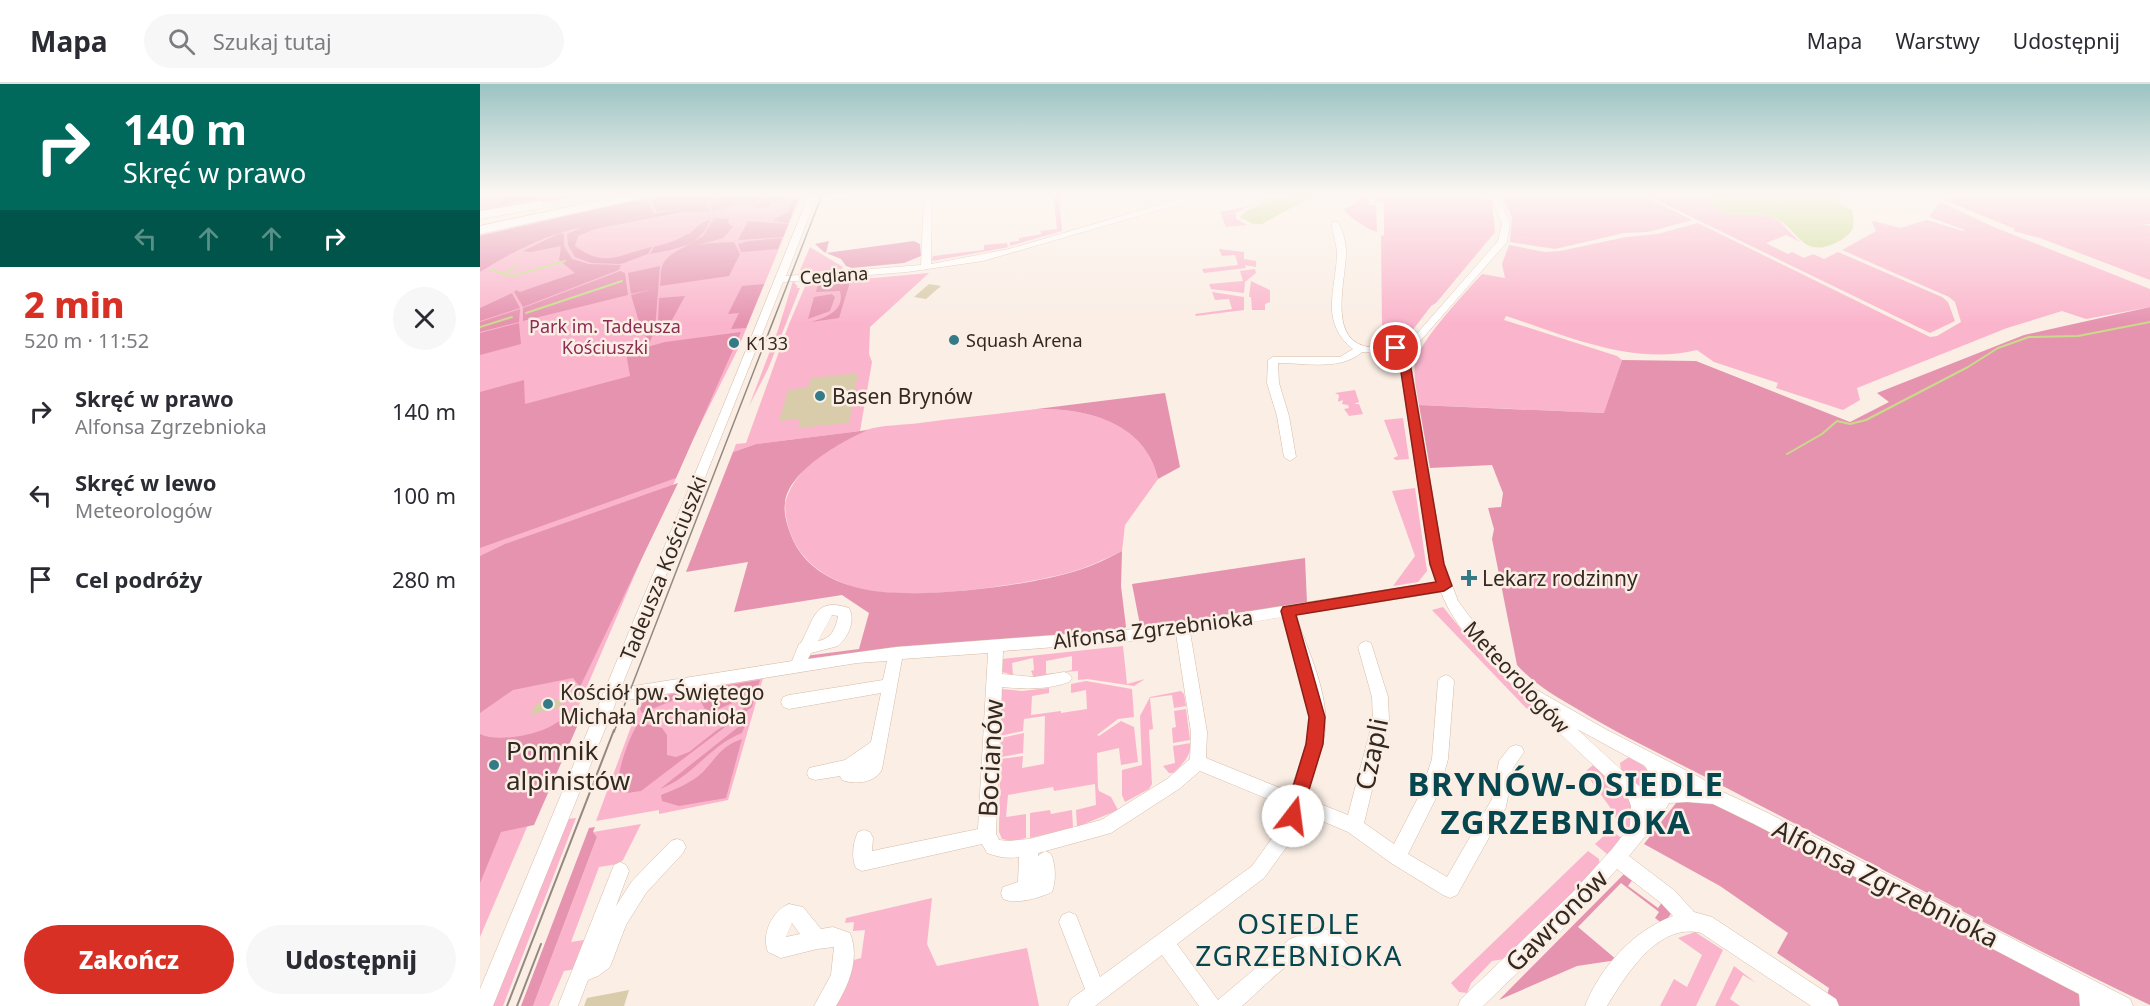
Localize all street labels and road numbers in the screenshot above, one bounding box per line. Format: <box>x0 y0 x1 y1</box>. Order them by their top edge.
street label: Ceglana <box>799 261 869 289</box>
street label: Tadeusza Kościuszki <box>613 471 713 665</box>
street label: Alfonsa Zgrzebnioka <box>1051 603 1255 655</box>
street label: Meteorologów <box>1458 615 1577 739</box>
street label: Bocianów <box>969 698 1011 818</box>
street label: Czapli <box>1346 715 1396 793</box>
street label: Alfonsa Zgrzebnioka <box>1767 810 2005 956</box>
street label: Gawronów <box>1497 860 1616 979</box>

